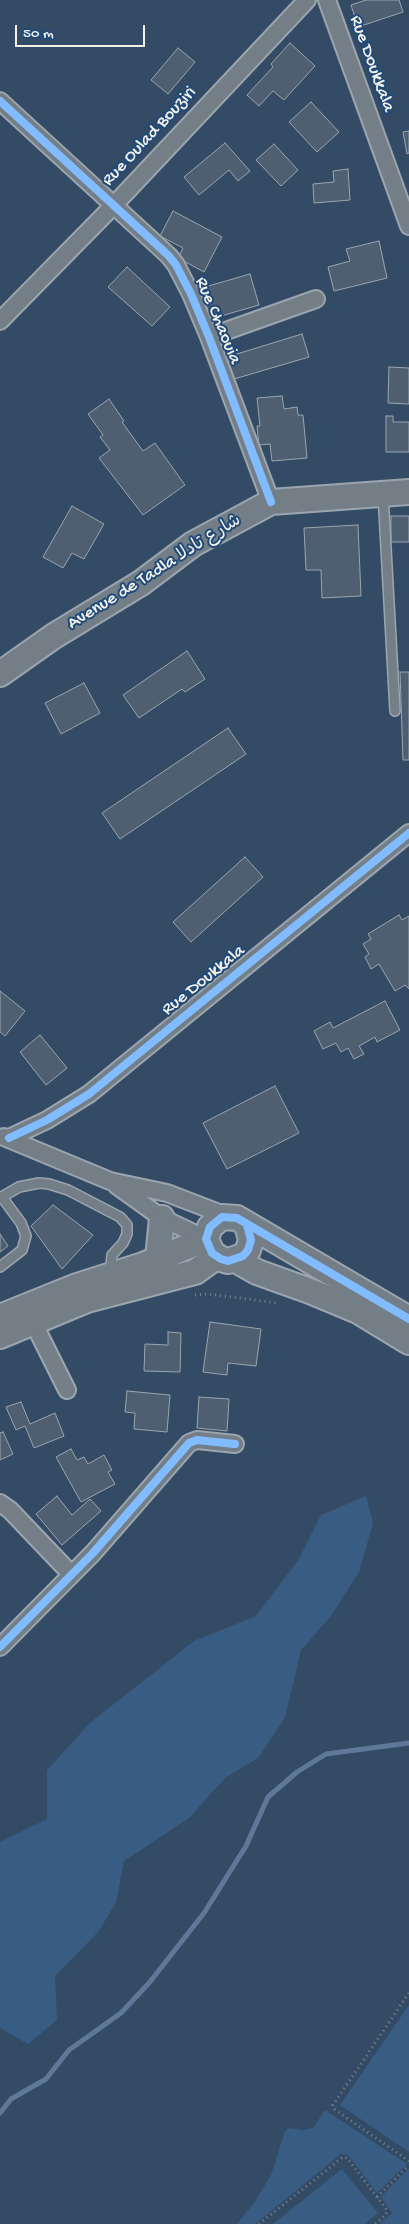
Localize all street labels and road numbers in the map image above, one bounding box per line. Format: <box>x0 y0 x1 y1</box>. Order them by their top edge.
street label: Rue Doukkala <box>344 13 398 115</box>
street label: Rue Oulad Bouziri <box>98 83 202 191</box>
street label: Rue Chaouia <box>189 274 245 368</box>
street label: Avenue de Tadla شارع تادلا <box>64 511 246 635</box>
street label: Rue Doukkala <box>158 941 250 1021</box>

